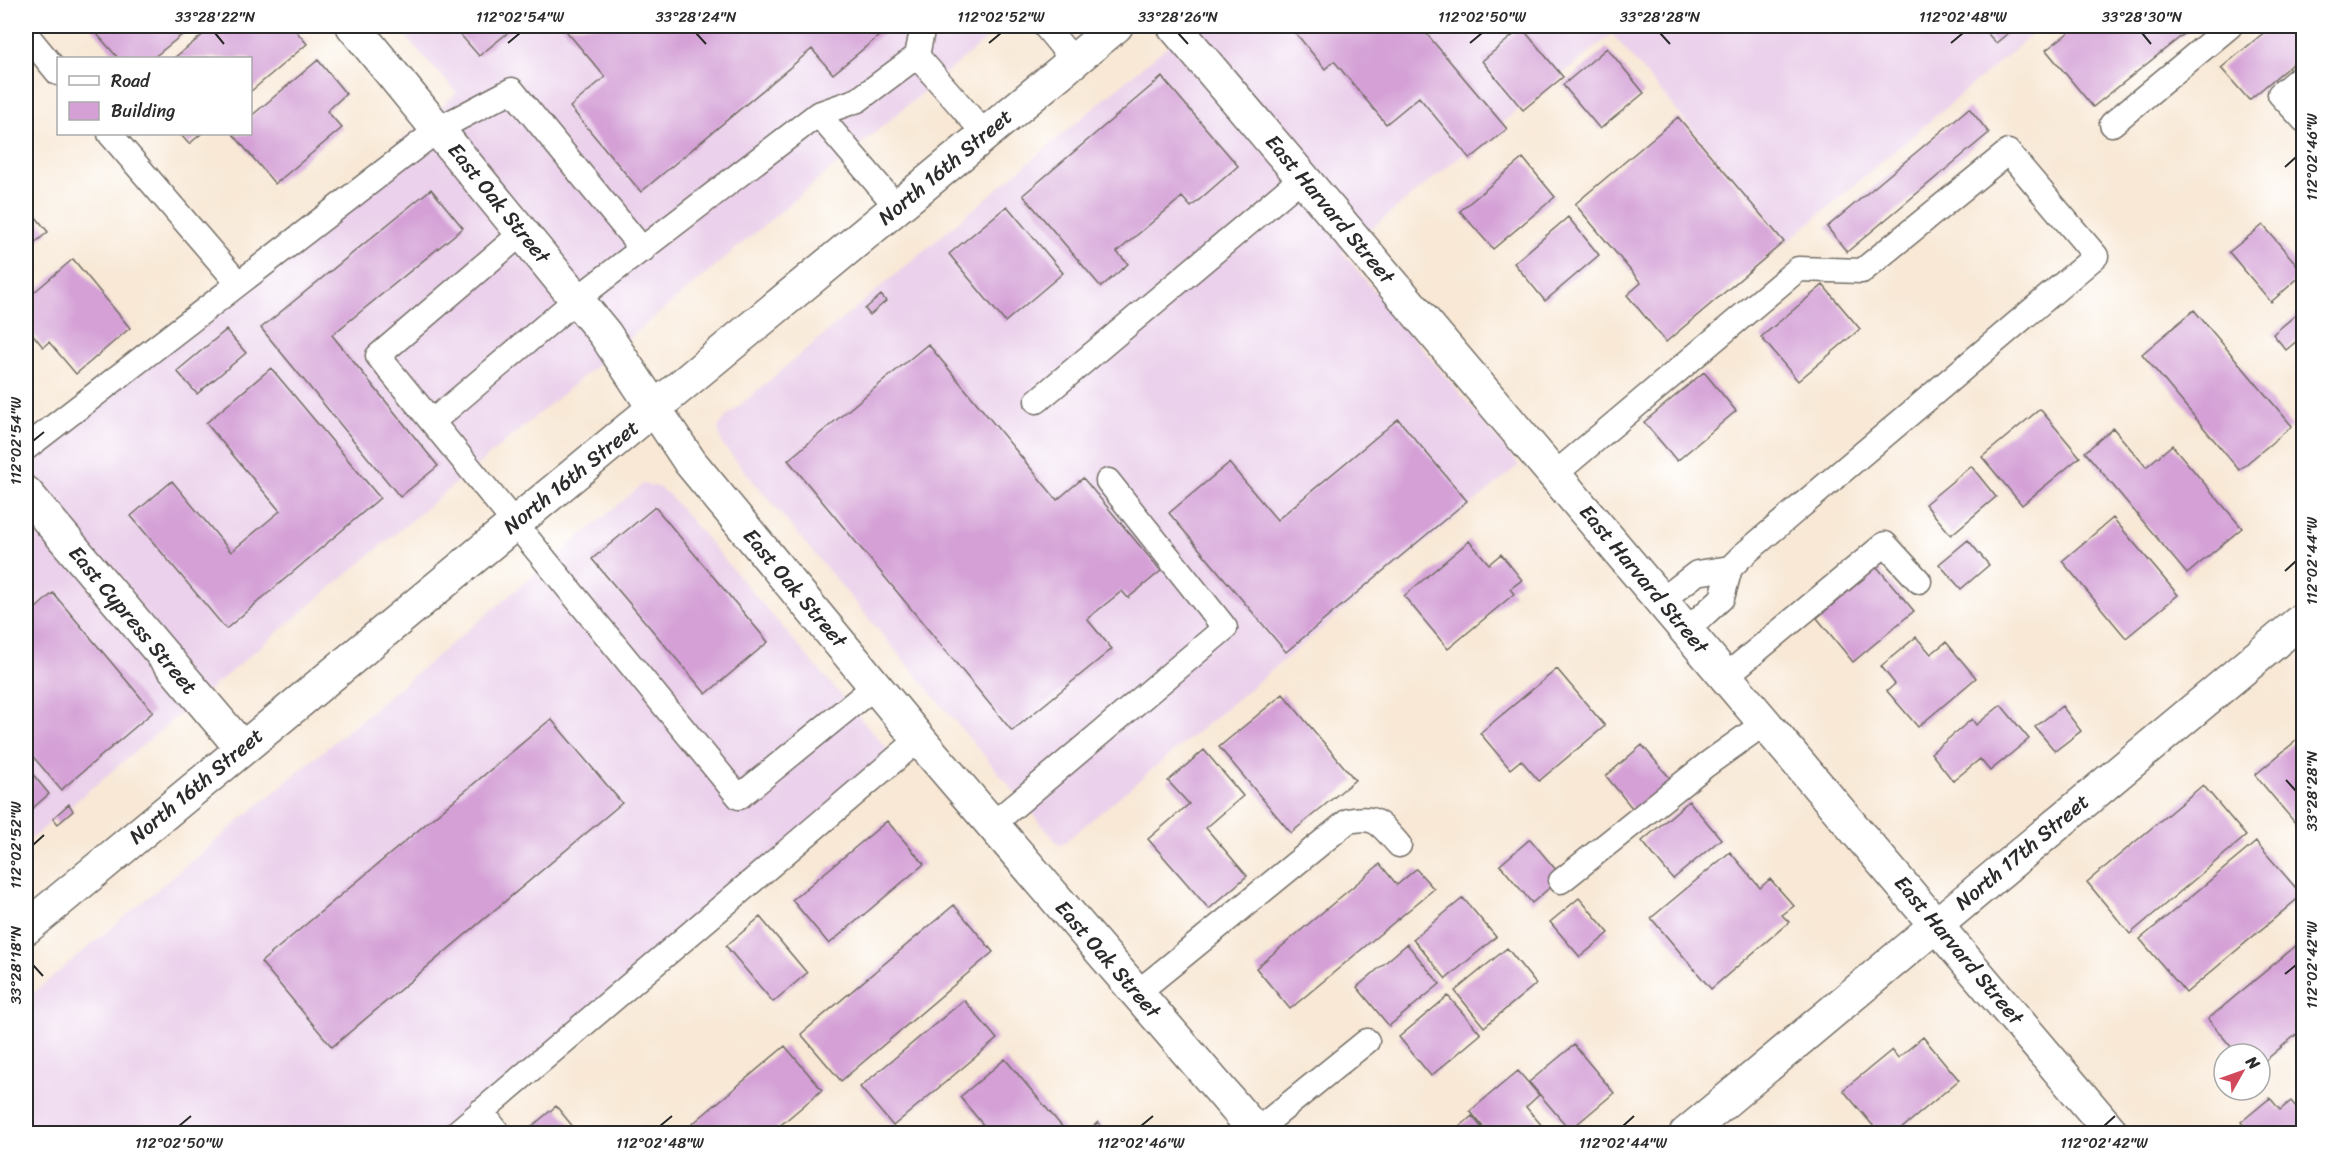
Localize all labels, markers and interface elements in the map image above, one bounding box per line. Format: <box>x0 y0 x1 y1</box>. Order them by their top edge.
text: 33°28'22"N <box>175 4 256 30</box>
text: 112°02'54"W <box>476 4 564 30</box>
text: 33°28'24"N <box>656 4 737 30</box>
text: 112°02'52"W <box>957 4 1045 30</box>
text: 33°28'26"N <box>1138 4 1219 30</box>
text: 112°02'50"W <box>1438 4 1526 30</box>
text: 33°28'28"N <box>1620 4 1701 30</box>
text: 112°02'48"W <box>1919 4 2007 30</box>
text: 33°28'30"N <box>2102 4 2183 30</box>
legend <box>57 57 252 135</box>
text: Road <box>111 65 151 97</box>
text: Building <box>111 95 175 127</box>
street label: North 16th Street <box>869 99 1021 235</box>
text: 112°02'46"W <box>2299 113 2325 201</box>
street label: East Harvard Street <box>1255 125 1406 294</box>
street label: East Oak Street <box>438 134 561 274</box>
text: 112°02'54"W <box>3 397 29 485</box>
street label: North 16th Street <box>494 410 648 544</box>
street label: East Harvard Street <box>1569 495 1720 664</box>
text: 112°02'44"W <box>2299 516 2325 605</box>
street label: East Oak Street <box>733 519 858 658</box>
street label: East Cypress Street <box>59 536 207 704</box>
street label: North 16th Street <box>120 718 272 854</box>
text: 33°28'28"N <box>2299 750 2325 831</box>
street label: North 17th Street <box>1946 784 2098 920</box>
text: 112°02'52"W <box>3 801 29 889</box>
street label: East Harvard Street <box>1884 866 2035 1035</box>
street label: East Oak Street <box>1045 891 1172 1028</box>
text: 112°02'42"W <box>2299 921 2325 1009</box>
text: 33°28'18"N <box>3 925 29 1004</box>
north arrow <box>2212 1042 2272 1102</box>
text: N <box>2238 1048 2268 1077</box>
text: 112°02'50"W <box>135 1130 223 1156</box>
text: 112°02'48"W <box>616 1130 704 1156</box>
text: 112°02'46"W <box>1097 1130 1185 1156</box>
text: 112°02'44"W <box>1579 1130 1668 1156</box>
text: 112°02'42"W <box>2060 1130 2148 1156</box>

